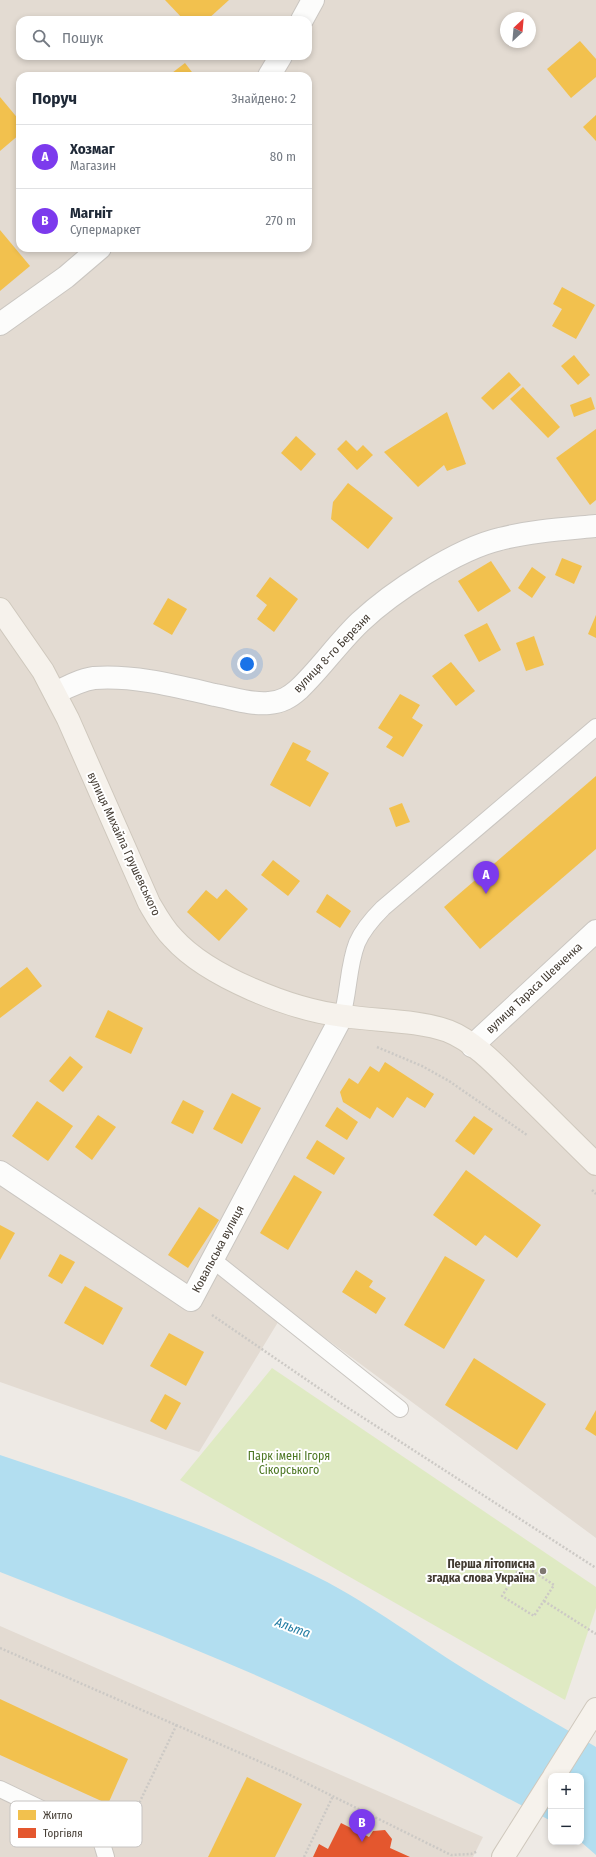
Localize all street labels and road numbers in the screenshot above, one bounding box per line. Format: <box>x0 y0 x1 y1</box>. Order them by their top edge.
street label: вулиця 8-го Березня <box>291 610 373 696</box>
street label: вулиця Михайла Грушевського <box>84 770 164 918</box>
street label: вулиця Тараса Шевченка <box>483 940 585 1036</box>
street label: Ковальська вулиця <box>189 1203 247 1295</box>

